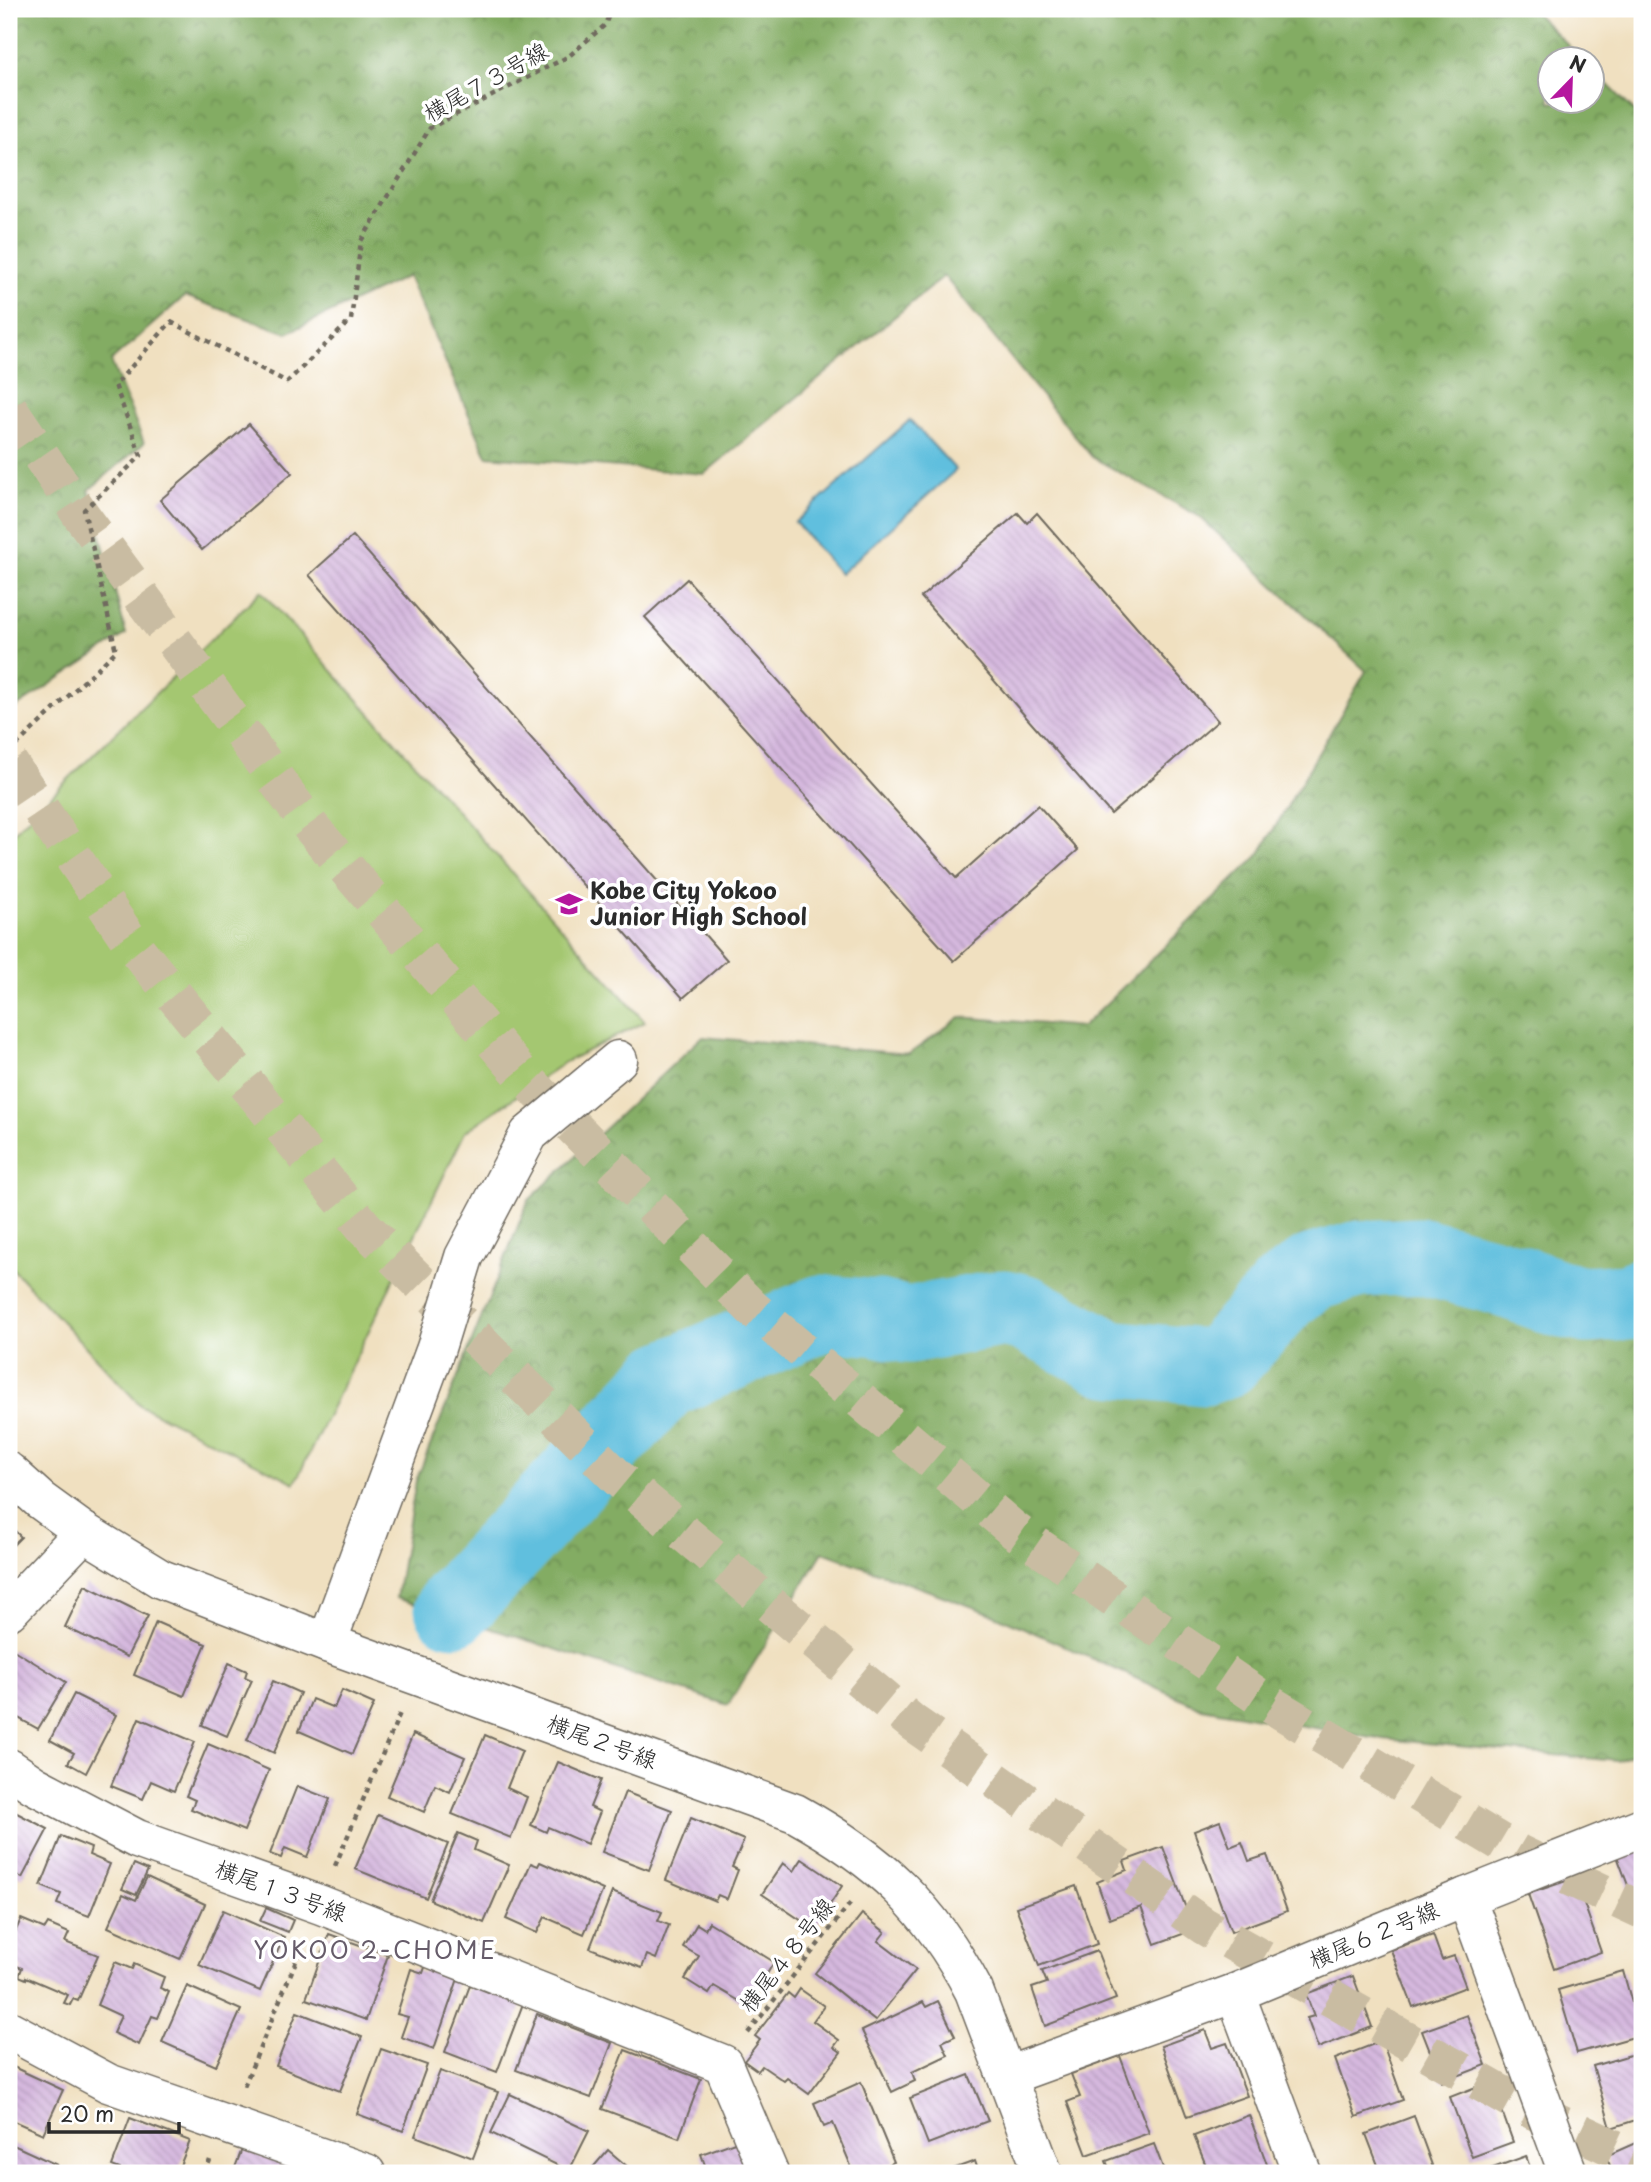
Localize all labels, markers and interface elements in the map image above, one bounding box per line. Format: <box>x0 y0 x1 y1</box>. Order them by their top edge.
street label: 横尾７３号線 <box>416 32 554 129</box>
north arrow <box>1536 46 1606 116</box>
text: N <box>1566 48 1590 79</box>
place label: Kobe City Yokoo Junior High School <box>590 872 807 933</box>
school or university icon: Kobe City Yokoo Junior High School <box>554 889 584 919</box>
street label: 横尾２号線 <box>542 1704 663 1777</box>
street label: 横尾１３号線 <box>211 1850 352 1930</box>
street label: 横尾４８号線 <box>730 1889 842 2019</box>
street label: 横尾６２号線 <box>1303 1891 1444 1977</box>
district label: YOKOO 2-CHOME <box>253 1931 497 1967</box>
scale bar <box>49 2091 178 2135</box>
text: 20 m <box>60 2097 114 2129</box>

